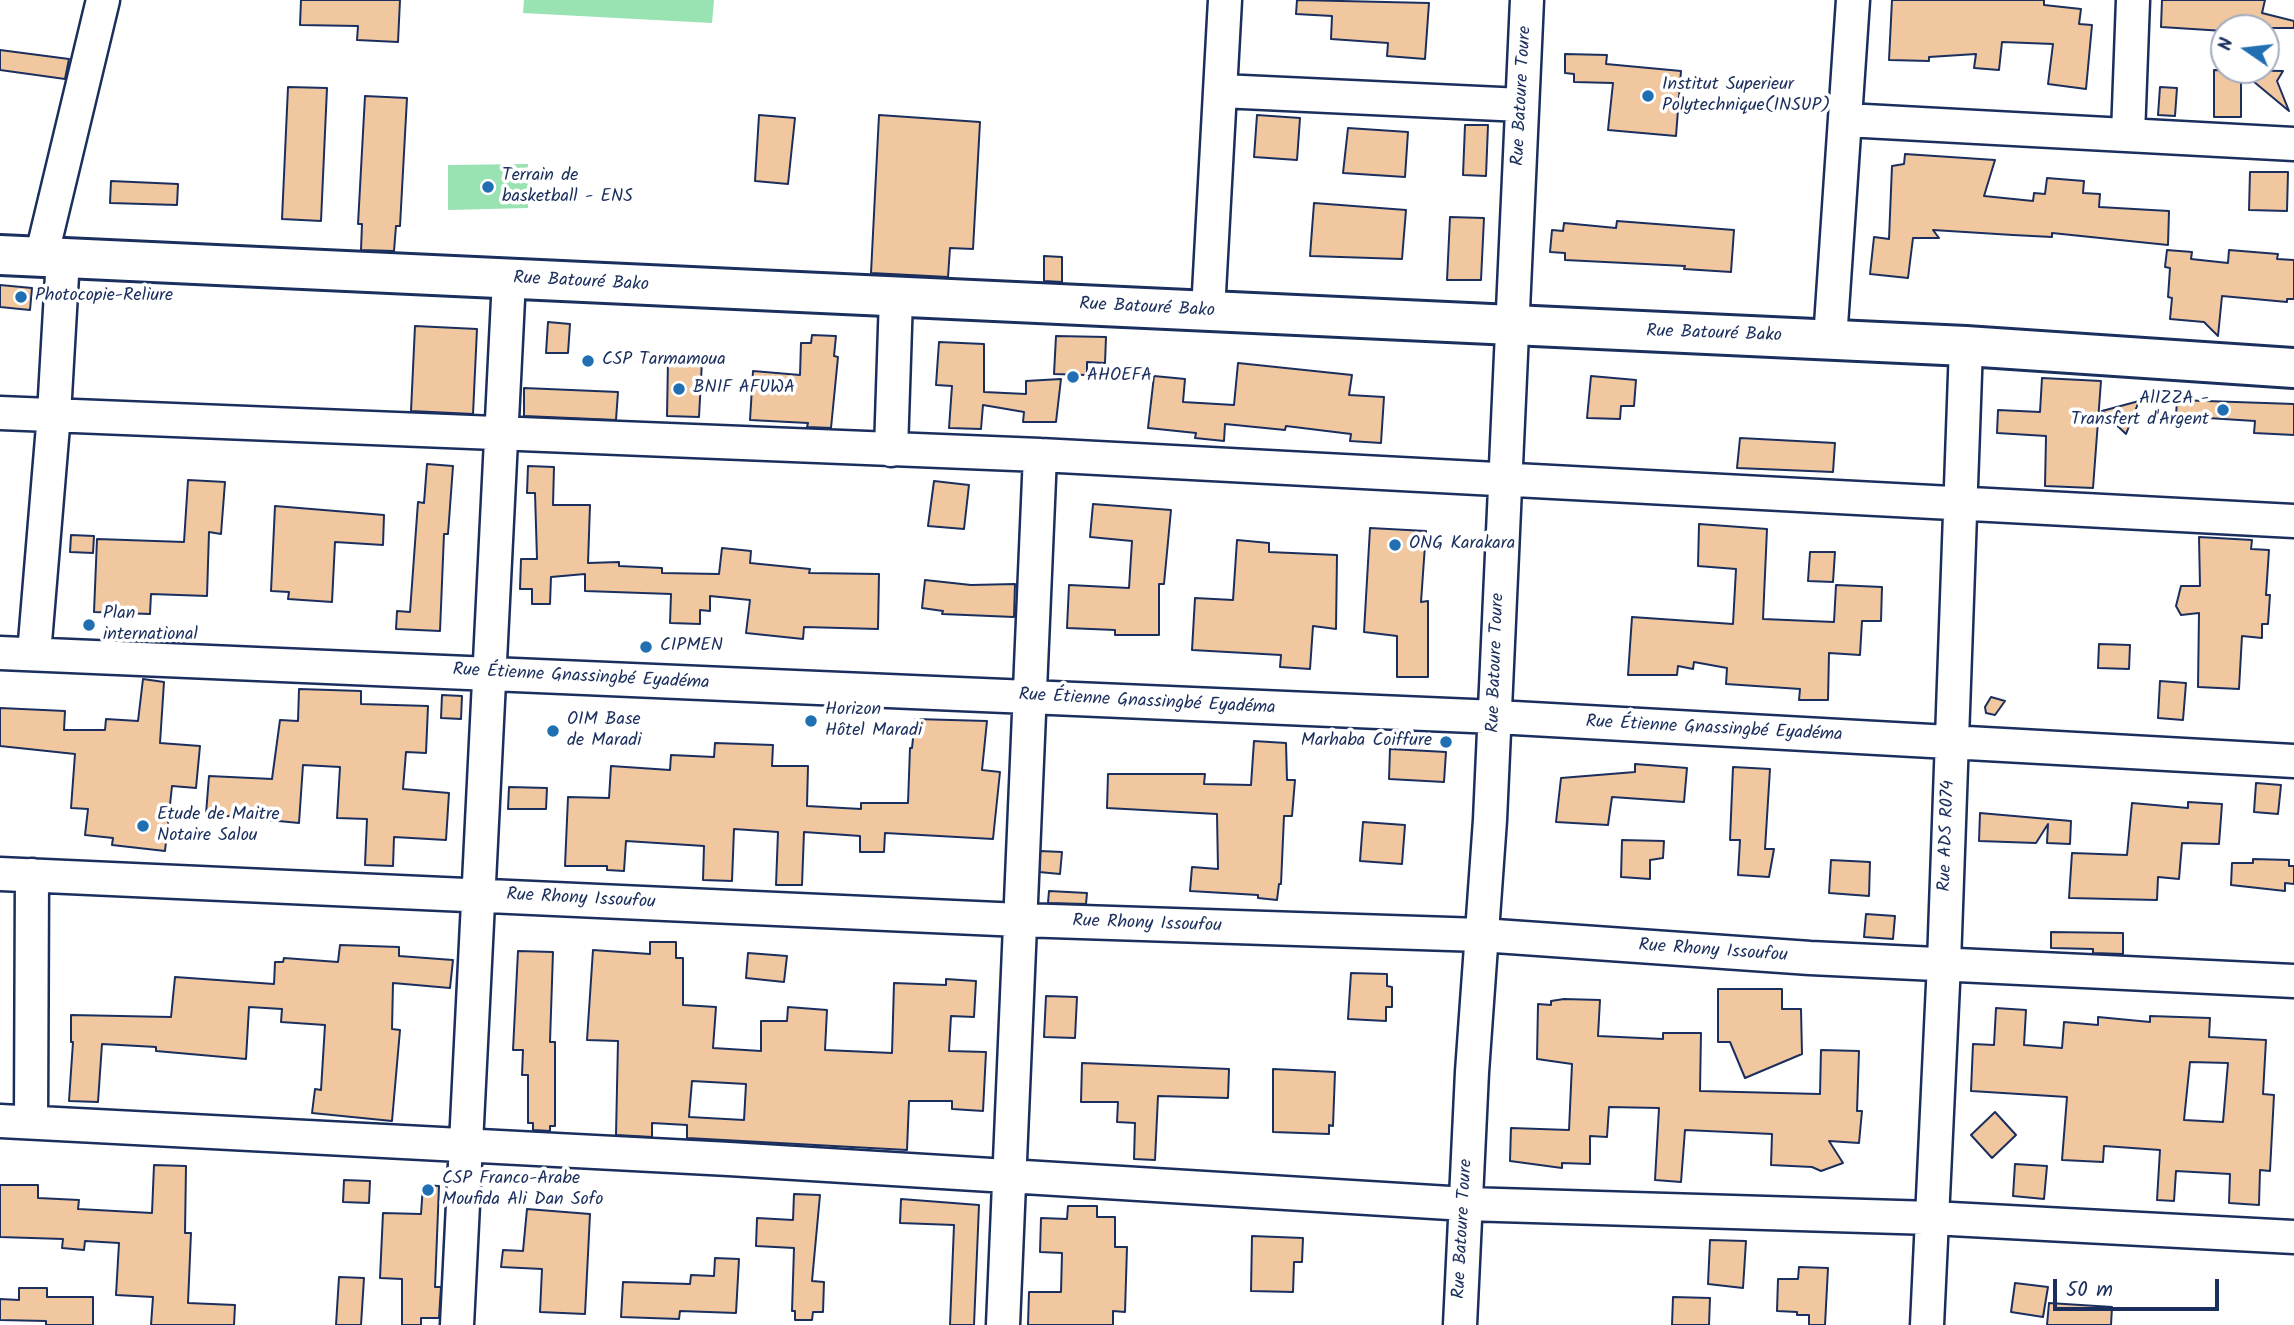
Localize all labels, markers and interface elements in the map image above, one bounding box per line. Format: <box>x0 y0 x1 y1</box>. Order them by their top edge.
north arrow <box>2210 14 2280 84</box>
street label: Rue Batoure Toure <box>1509 26 1537 166</box>
text: N <box>2211 35 2243 54</box>
place label: Institut Superieur Polytechnique(INSUP) <box>1662 75 1830 118</box>
marker: Institut Superieur Polytechnique(INSUP) <box>1640 88 1656 104</box>
place label: Terrain de basketball - ENS <box>502 166 633 208</box>
marker: Terrain de basketball - ENS <box>480 179 496 195</box>
street label: Rue Batouré Bako <box>513 269 649 297</box>
place label: Photocopie-Reliure <box>35 286 173 308</box>
marker: Photocopie-Reliure <box>13 289 29 305</box>
street label: Rue Batouré Bako <box>1079 295 1215 323</box>
street label: Rue Batouré Bako <box>1646 322 1782 348</box>
place label: CSP Tarmamoua <box>602 350 726 372</box>
marker: CSP Tarmamoua <box>580 353 596 369</box>
place label: AHOEFA <box>1087 366 1152 388</box>
marker: AHOEFA <box>1065 369 1081 385</box>
place label: BNIF AFUWA <box>693 378 795 400</box>
marker: BNIF AFUWA <box>671 381 687 397</box>
place label: AlIZZA - Transfert d'Argent <box>2071 389 2209 432</box>
marker: AlIZZA - Transfert d'Argent <box>2215 402 2231 418</box>
place label: ONG Karakara <box>1409 534 1515 556</box>
marker: ONG Karakara <box>1387 537 1403 553</box>
street label: Rue Batoure Toure <box>1484 593 1510 733</box>
place label: Plan international <box>103 604 198 646</box>
marker: Plan international <box>81 617 97 633</box>
place label: CIPMEN <box>660 636 723 658</box>
marker: CIPMEN <box>638 639 654 655</box>
street label: Rue Étienne Gnassingbé Eyadéma <box>452 660 710 696</box>
street label: Rue Étienne Gnassingbé Eyadéma <box>1018 685 1276 721</box>
place label: Horizon Hôtel Maradi <box>825 700 922 742</box>
place label: OIM Base de Maradi <box>567 710 642 752</box>
street label: Rue Étienne Gnassingbé Eyadéma <box>1585 712 1843 748</box>
marker: Horizon Hôtel Maradi <box>803 713 819 729</box>
marker: OIM Base de Maradi <box>545 723 561 739</box>
place label: Marhaba Coiffure <box>1301 731 1432 753</box>
marker: Marhaba Coiffure <box>1438 734 1454 750</box>
street label: Rue ADS R074 <box>1935 780 1961 892</box>
place label: Etude de Maitre Notaire Salou <box>157 805 280 848</box>
marker: Etude de Maitre Notaire Salou <box>135 818 151 834</box>
street label: Rue Rhony Issoufou <box>506 885 656 915</box>
street label: Rue Rhony Issoufou <box>1072 912 1222 938</box>
street label: Rue Rhony Issoufou <box>1638 936 1788 968</box>
street label: Rue Batoure Toure <box>1450 1159 1478 1299</box>
place label: CSP Franco-Arabe Moufida Ali Dan Sofo <box>442 1169 604 1212</box>
marker: CSP Franco-Arabe Moufida Ali Dan Sofo <box>420 1182 436 1198</box>
scale bar <box>2056 1266 2222 1310</box>
text: 50 m <box>2066 1274 2113 1307</box>

